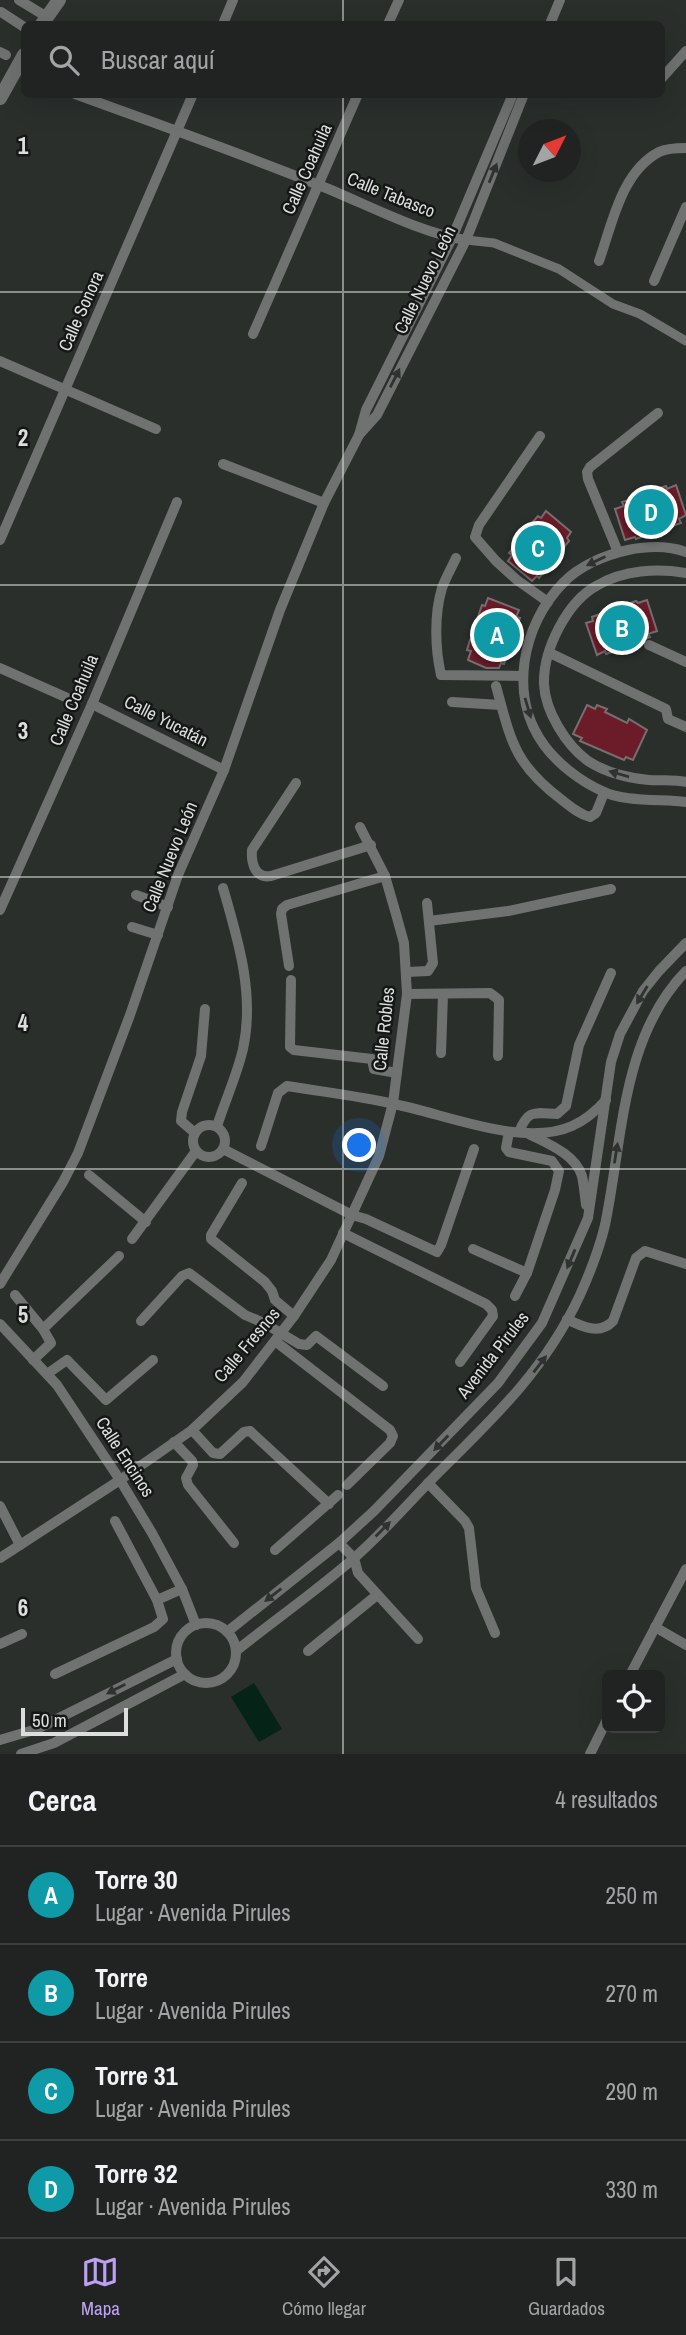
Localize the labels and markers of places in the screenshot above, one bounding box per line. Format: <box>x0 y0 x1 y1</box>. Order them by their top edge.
pin: D <box>628 486 674 538</box>
pin: C <box>515 522 561 574</box>
pin: B <box>599 602 645 654</box>
pin: A <box>474 609 520 661</box>

